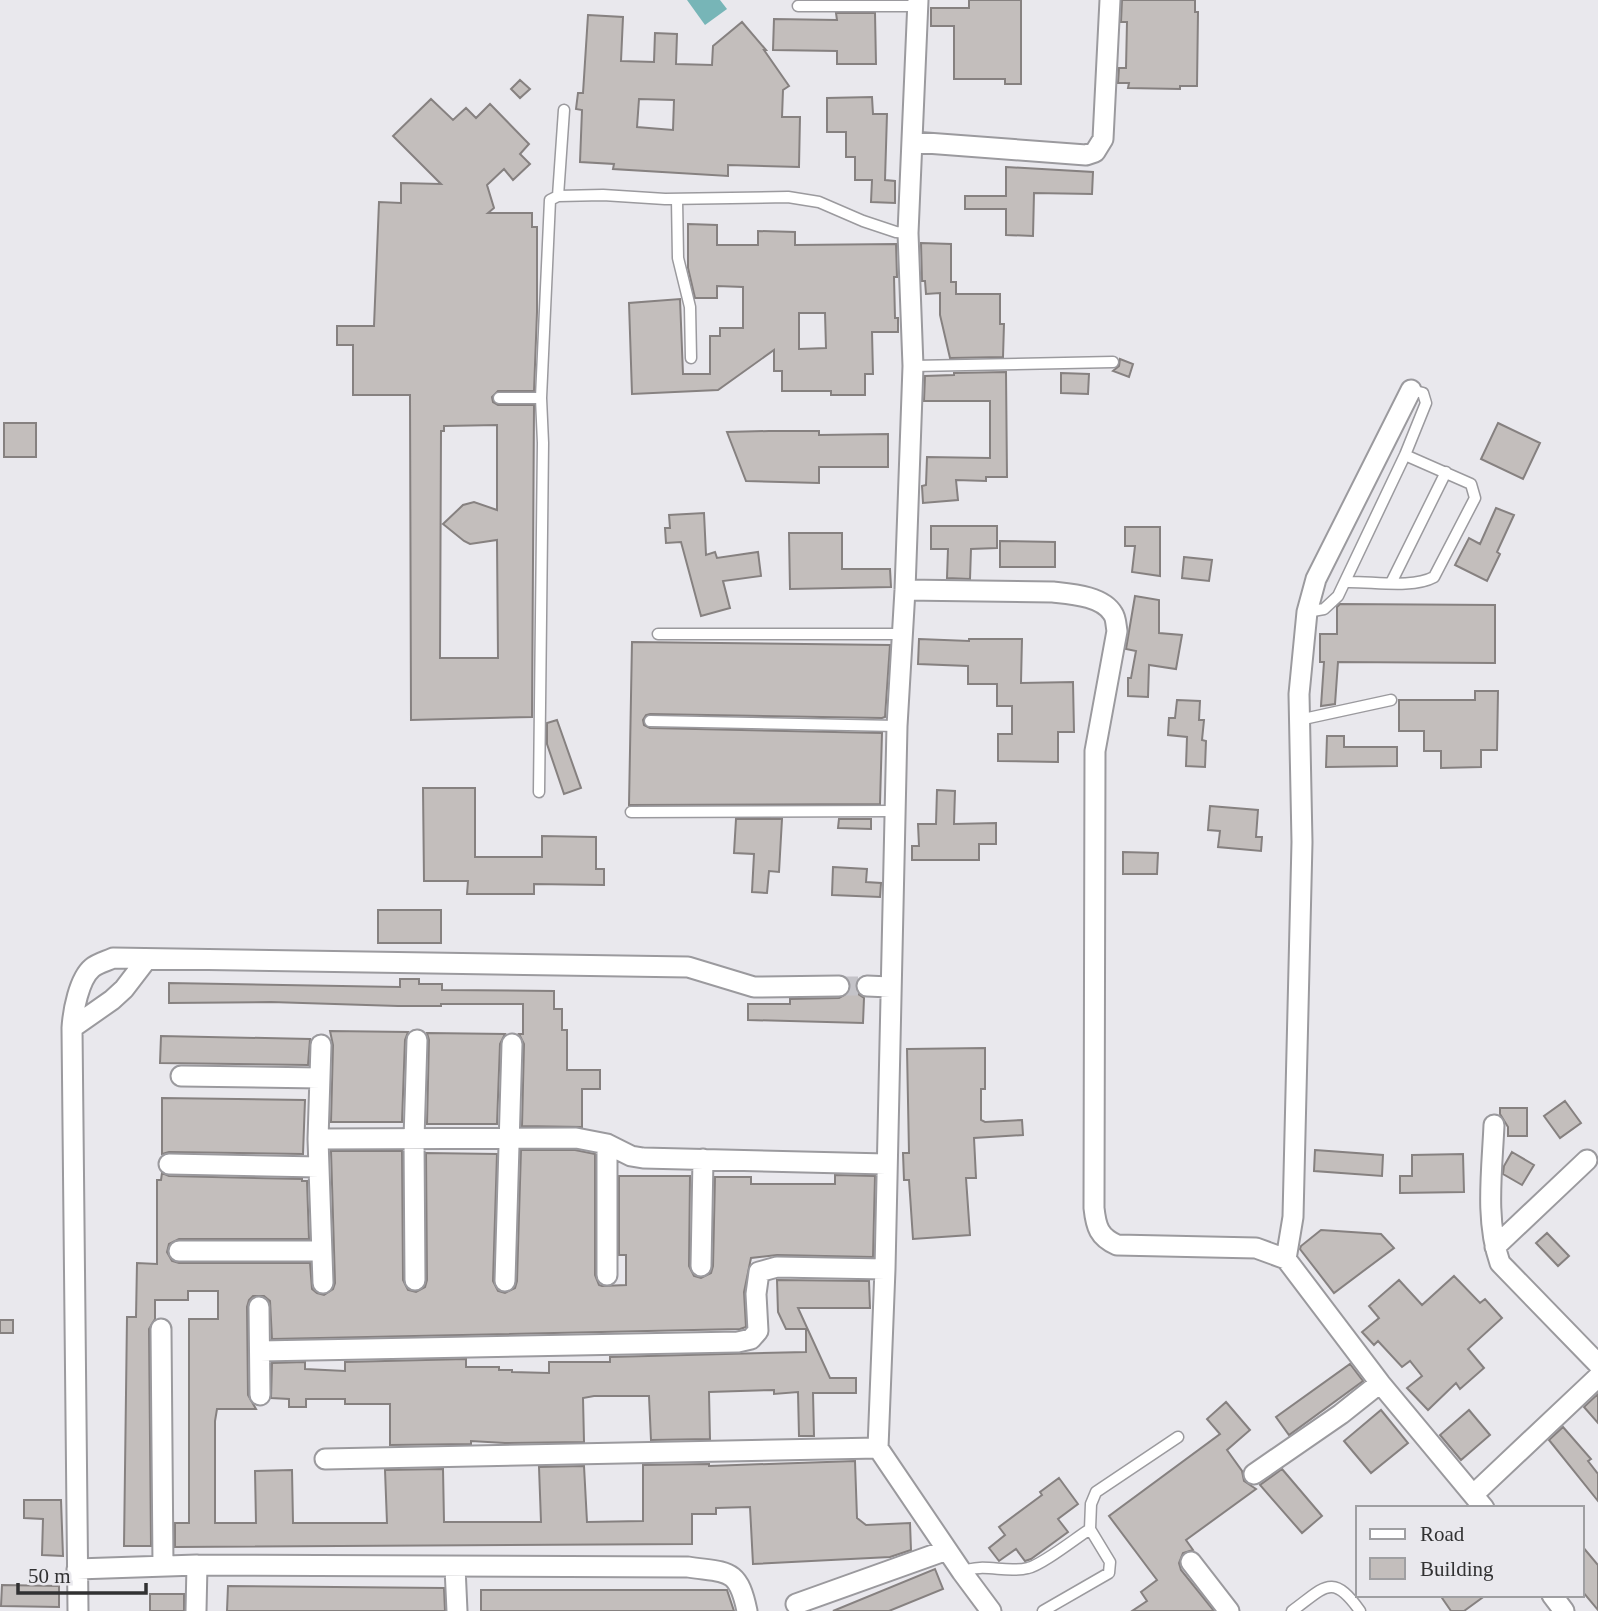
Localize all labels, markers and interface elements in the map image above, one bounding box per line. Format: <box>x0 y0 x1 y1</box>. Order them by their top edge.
legend <box>1356 1506 1584 1597</box>
text: Road <box>1420 1522 1465 1546</box>
scale bar <box>18 1552 145 1596</box>
text: Building <box>1420 1557 1494 1581</box>
text: 50 m <box>28 1564 71 1588</box>

